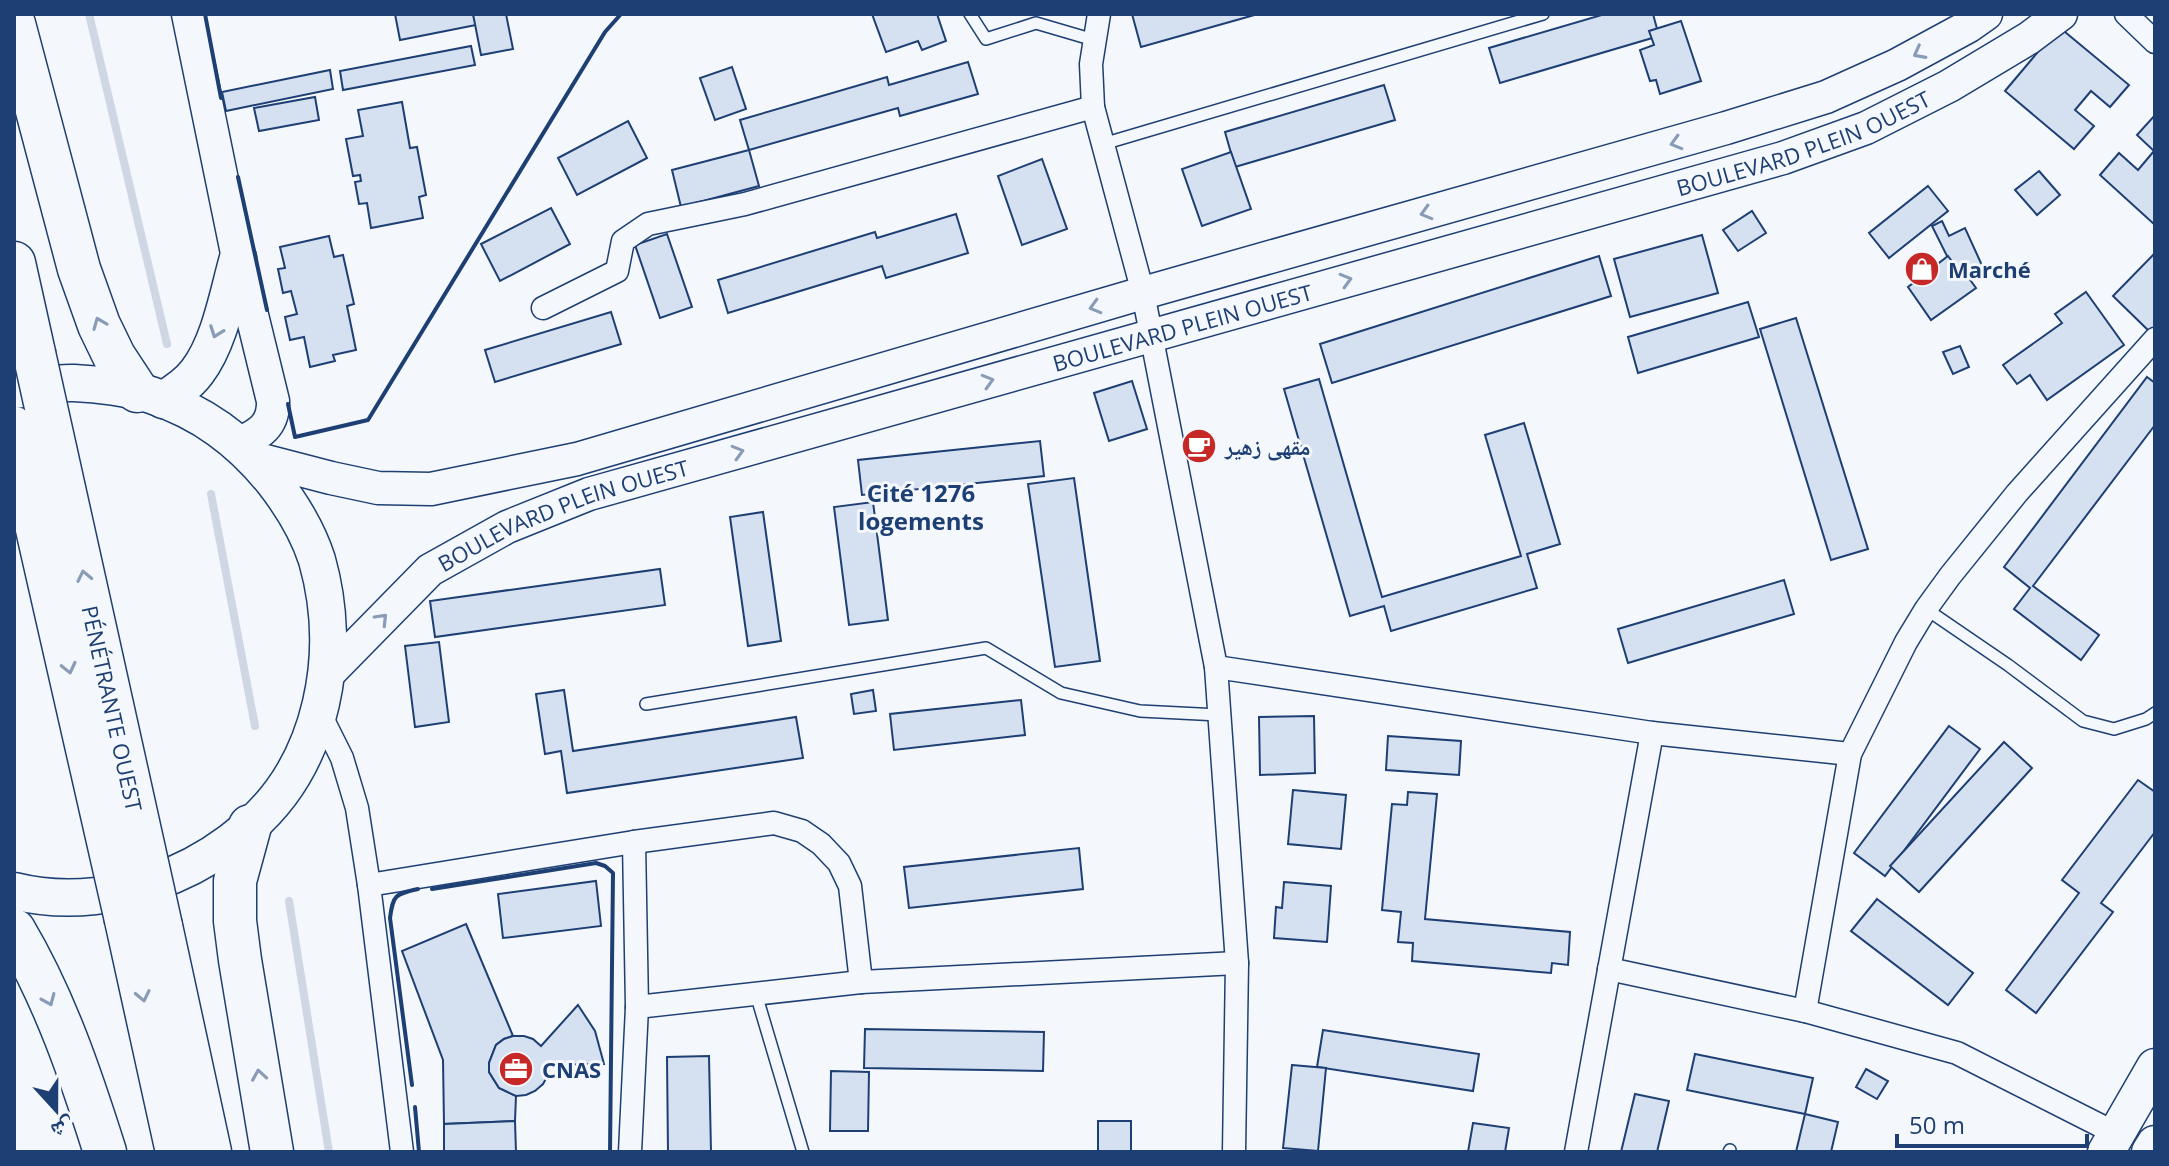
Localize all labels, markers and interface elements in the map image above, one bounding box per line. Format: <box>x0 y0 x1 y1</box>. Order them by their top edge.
one-way arrow <box>1913 43 1928 59</box>
street label: BOULEVARD PLEIN OUEST <box>1673 83 1935 202</box>
one-way arrow <box>1669 133 1683 150</box>
one-way arrow <box>1419 204 1433 221</box>
shop icon: Marché <box>1903 250 1941 288</box>
place label: Marché <box>1948 254 2031 284</box>
one-way arrow <box>1339 273 1353 289</box>
street label: BOULEVARD PLEIN OUEST <box>1049 276 1316 378</box>
one-way arrow <box>1088 298 1102 314</box>
one-way arrow <box>93 317 109 332</box>
one-way arrow <box>209 325 225 339</box>
one-way arrow <box>981 373 994 390</box>
cafe icon: مقهى زهير <box>1180 427 1218 465</box>
place label: مقهى زهير <box>1224 431 1310 461</box>
one-way arrow <box>730 444 744 461</box>
street label: BOULEVARD PLEIN OUEST <box>432 452 692 578</box>
district label: Cité 1276 logements <box>858 476 984 537</box>
one-way arrow <box>76 570 93 584</box>
street label: PÉNÉTRANTE OUEST <box>75 603 150 814</box>
one-way arrow <box>373 614 387 628</box>
one-way arrow <box>60 660 77 674</box>
one-way arrow <box>134 989 151 1003</box>
one-way arrow <box>39 992 55 1006</box>
office icon: CNAS <box>497 1050 535 1088</box>
place label: CNAS <box>542 1054 601 1084</box>
one-way arrow <box>251 1068 268 1082</box>
north arrow <box>16 1070 96 1150</box>
scale bar <box>1897 1098 2087 1148</box>
text: 50 m <box>1909 1108 1965 1141</box>
text: ش <box>47 1111 80 1148</box>

